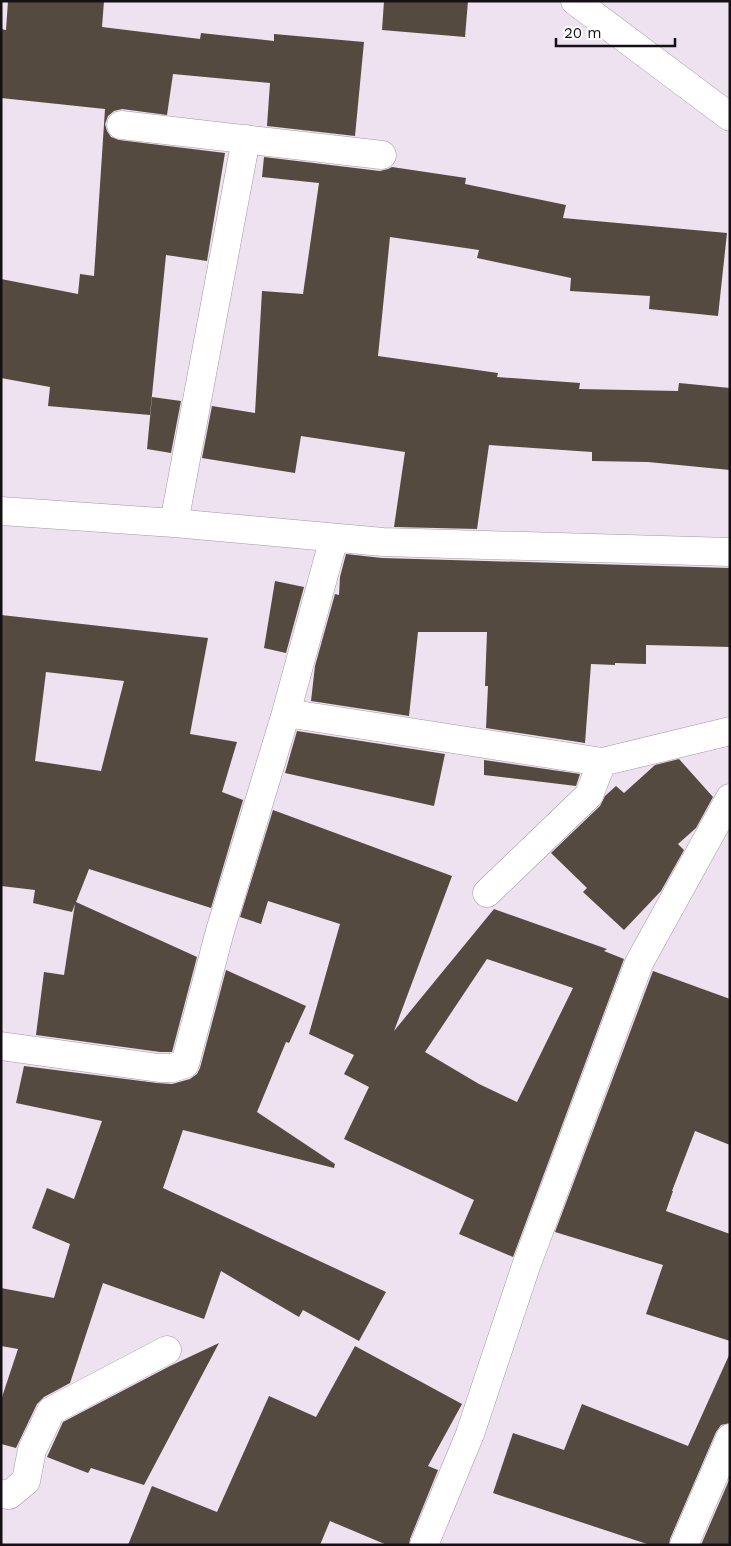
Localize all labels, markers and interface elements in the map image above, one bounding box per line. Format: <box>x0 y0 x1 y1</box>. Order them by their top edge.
scale bar <box>556 15 675 47</box>
text: 20 m <box>564 24 602 42</box>

